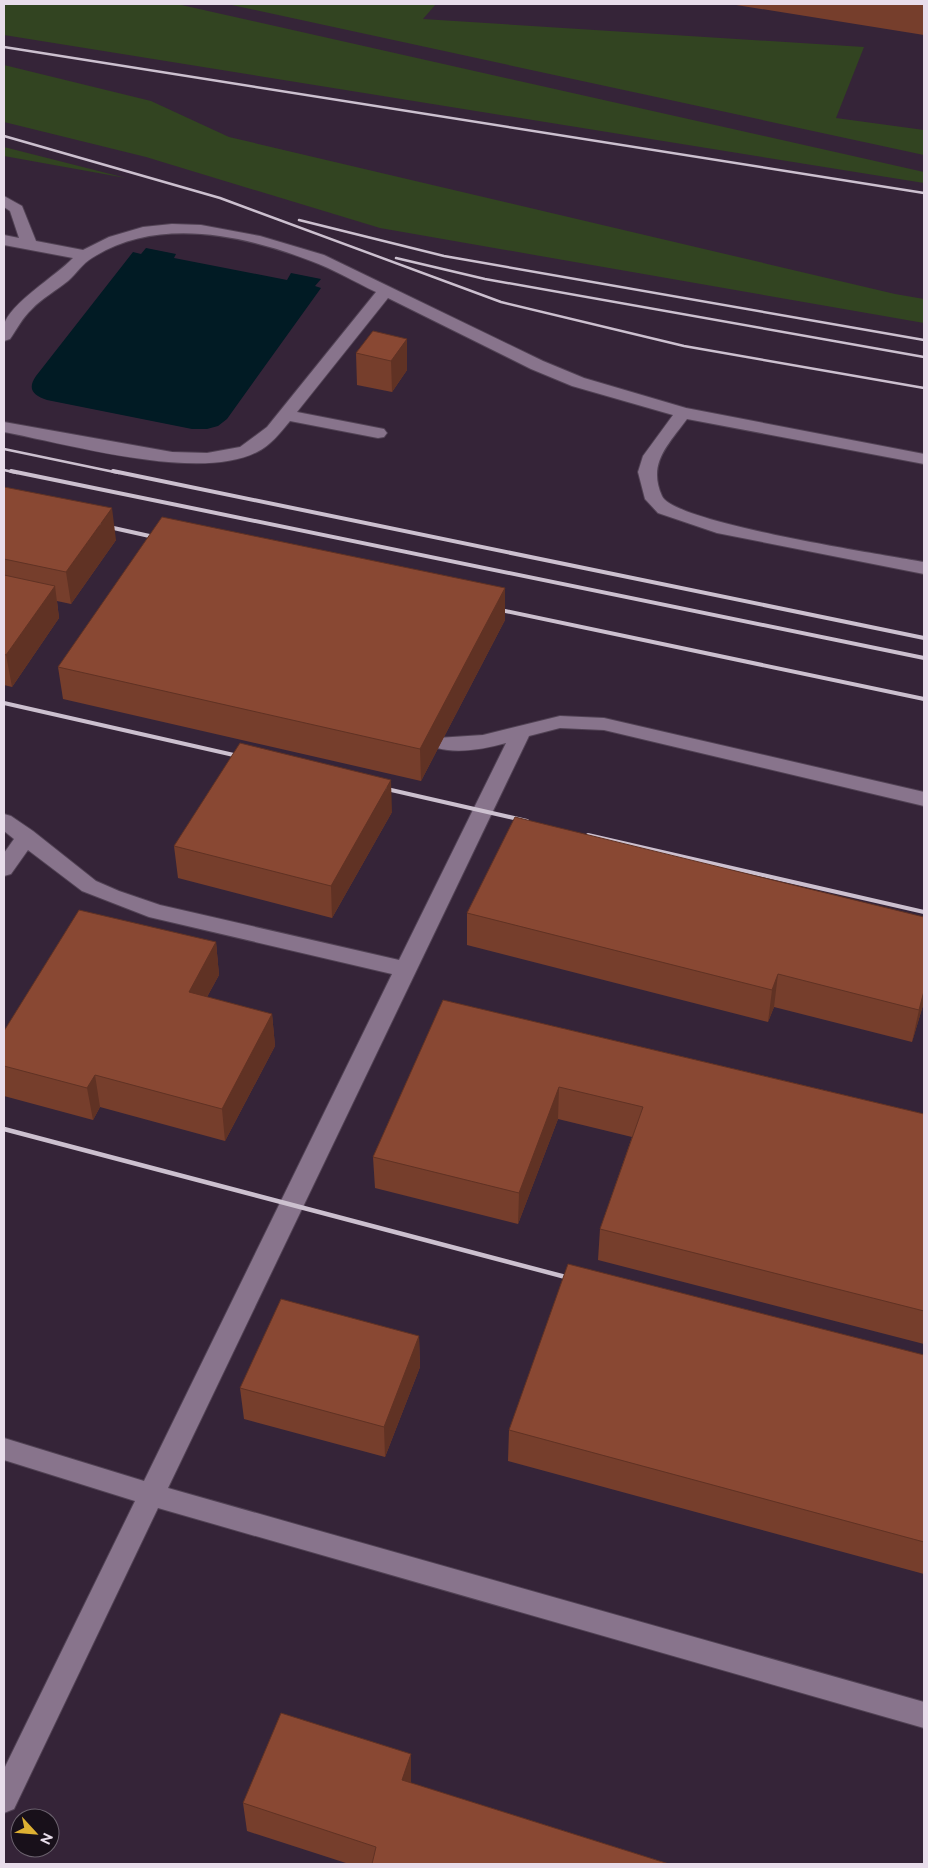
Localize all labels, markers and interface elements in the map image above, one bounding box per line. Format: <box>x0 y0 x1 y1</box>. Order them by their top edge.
north arrow <box>10 1808 60 1858</box>
text: N <box>37 1830 56 1847</box>

